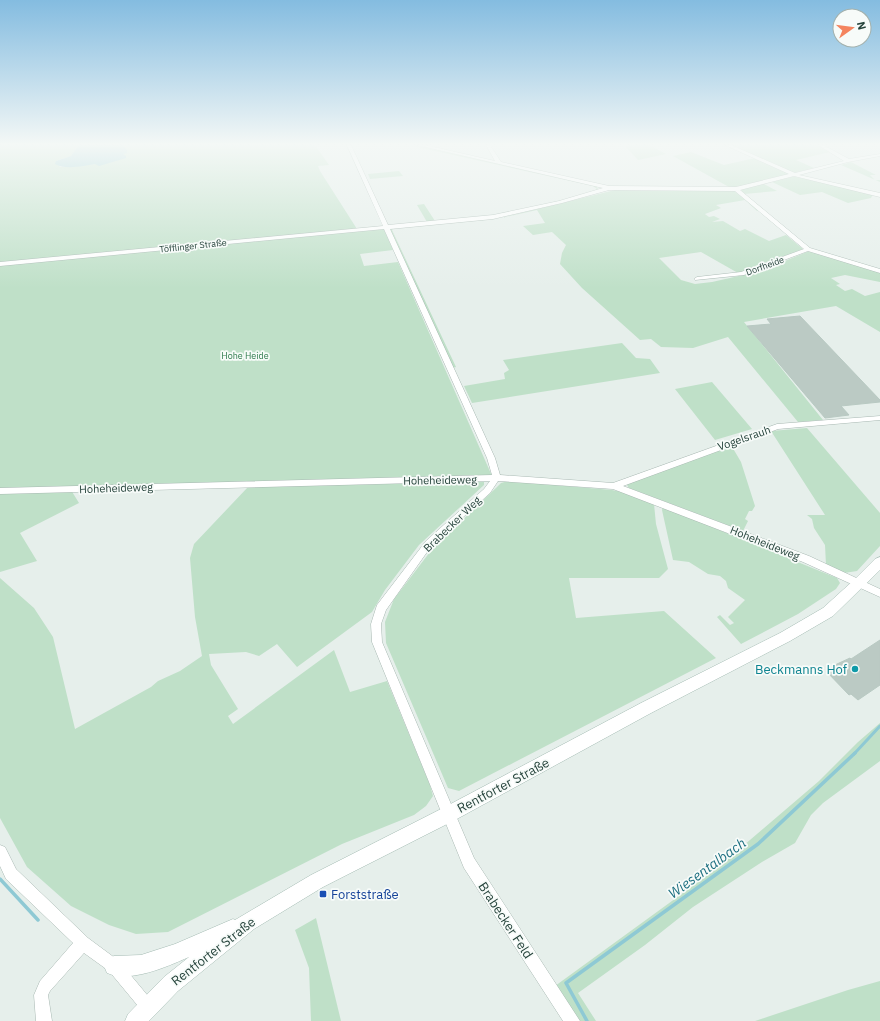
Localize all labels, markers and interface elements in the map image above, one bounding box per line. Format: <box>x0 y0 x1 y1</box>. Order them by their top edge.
north arrow <box>832 8 872 48</box>
text: N <box>854 20 869 31</box>
street label: Töfflinger Straße <box>159 237 227 254</box>
street label: Dorfheide <box>744 254 785 278</box>
park label: Hohe Heide <box>221 350 269 361</box>
street label: Vogelsrauh <box>716 422 772 454</box>
street label: Hoheheideweg <box>403 472 477 488</box>
street label: Hoheheideweg <box>79 480 153 496</box>
street label: Brabecker Weg <box>420 493 484 555</box>
street label: Hoheheideweg <box>728 523 802 563</box>
place label: Beckmanns Hof <box>755 661 847 678</box>
marker: Beckmanns Hof <box>850 664 860 674</box>
street label: Rentforter Straße <box>454 754 552 817</box>
water label: Wiesentalbach <box>665 834 749 902</box>
street label: Brabecker Feld <box>474 879 537 962</box>
place label: Forststraße <box>331 886 399 903</box>
marker: Forststraße <box>318 889 328 899</box>
street label: Rentforter Straße <box>168 913 259 990</box>

